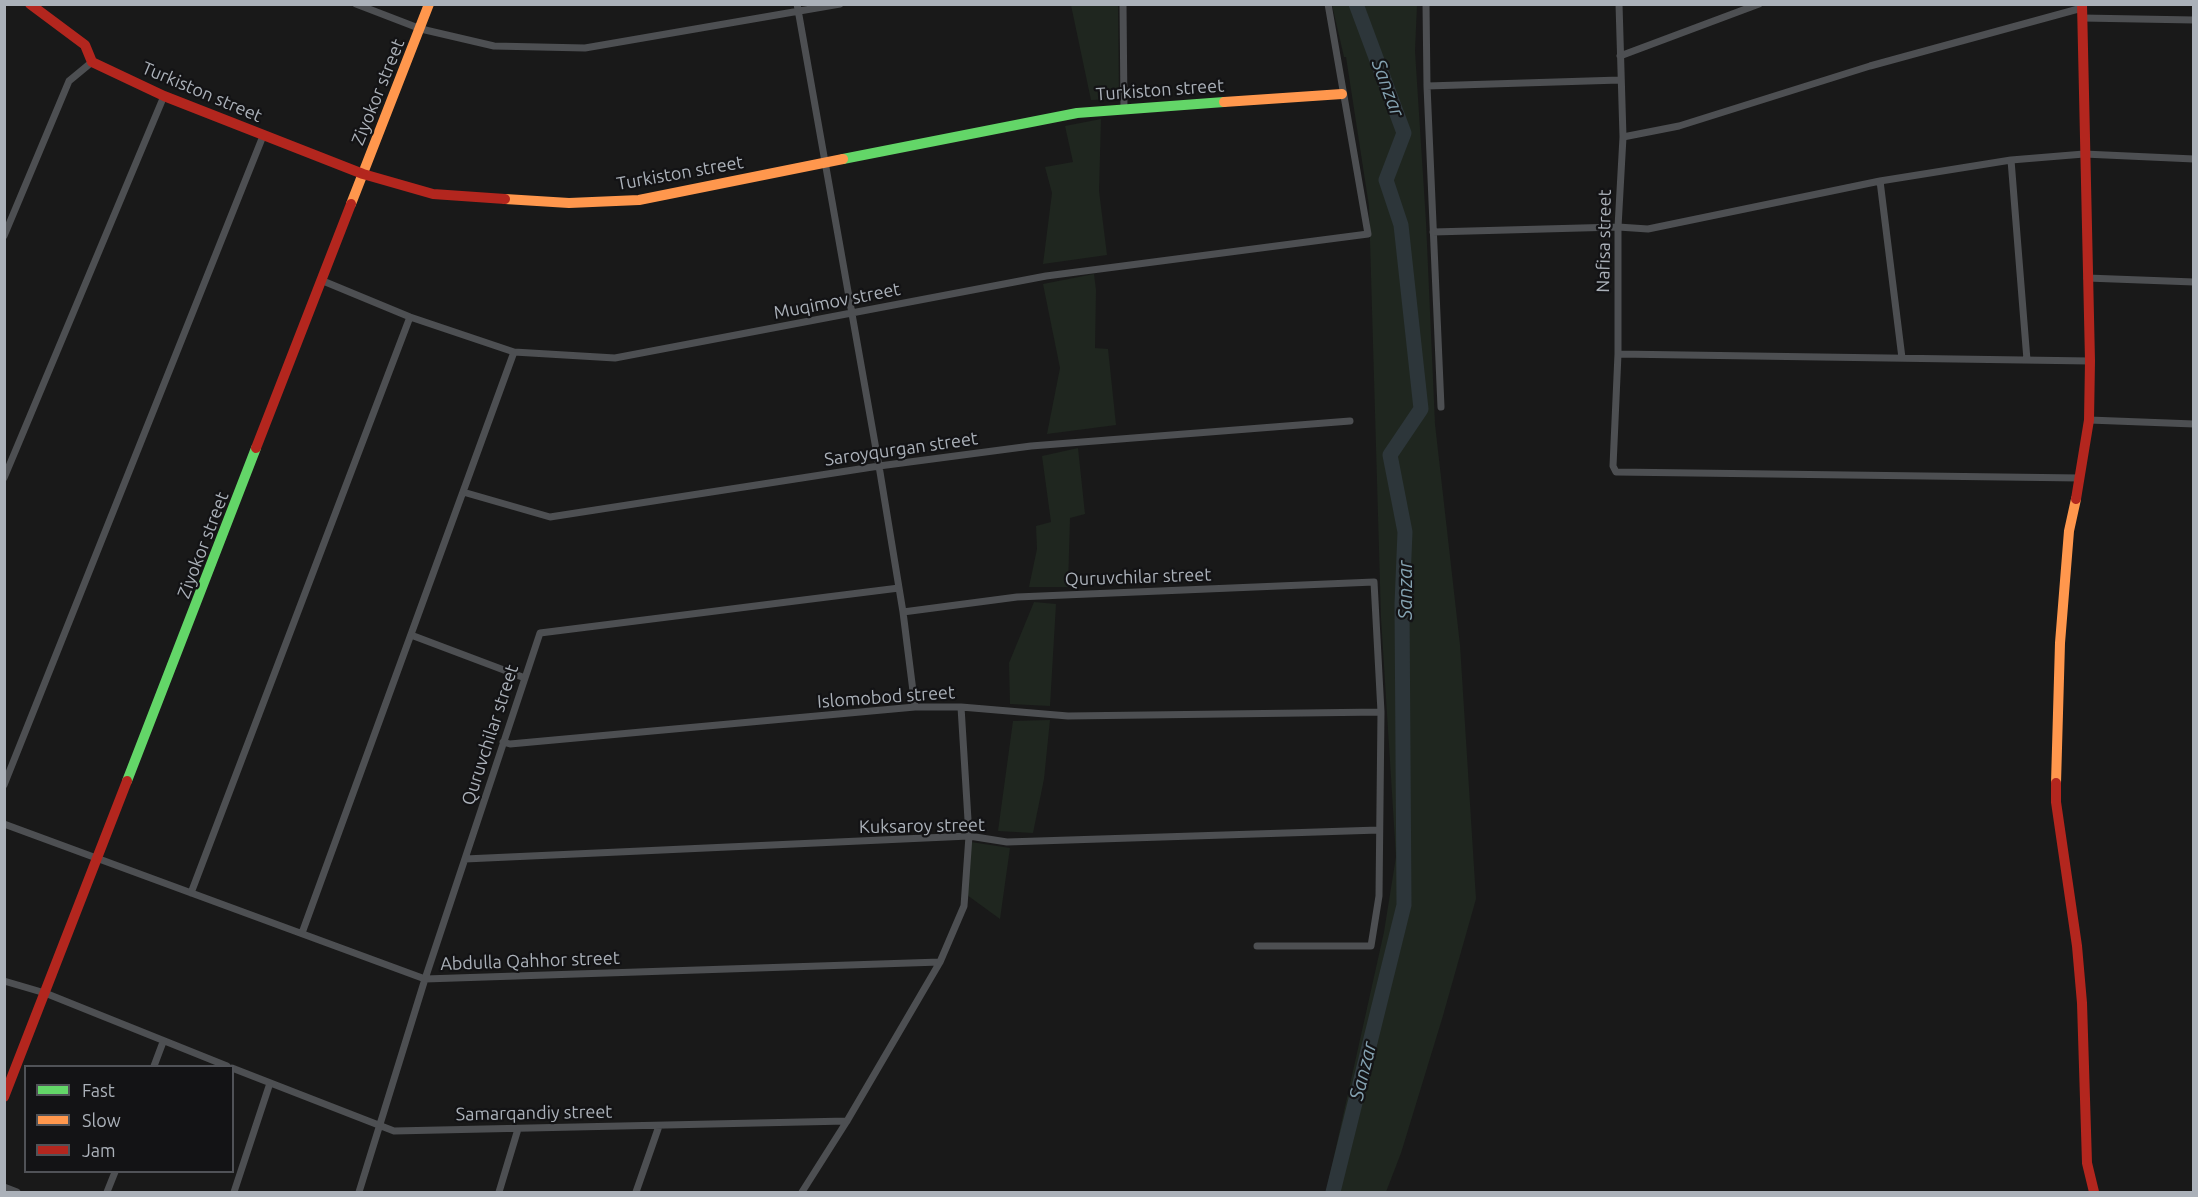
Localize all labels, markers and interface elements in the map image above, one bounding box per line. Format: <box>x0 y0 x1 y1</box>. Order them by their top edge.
street label: Ziyokor street <box>347 36 409 148</box>
water label: Sanzar <box>1367 56 1409 120</box>
street label: Turkiston street <box>139 57 265 127</box>
street label: Turkiston street <box>1095 75 1225 105</box>
street label: Turkiston street <box>615 151 745 195</box>
street label: Nafisa street <box>1592 189 1616 293</box>
street label: Muqimov street <box>772 278 902 324</box>
street label: Saroyqurgan street <box>823 428 979 470</box>
street label: Ziyokor street <box>173 489 233 601</box>
water label: Sanzar <box>1393 560 1417 620</box>
street label: Quruvchilar street <box>1064 564 1212 590</box>
street label: Quruvchilar street <box>457 662 523 808</box>
street label: Islomobod street <box>816 681 956 713</box>
street label: Kuksaroy street <box>859 814 985 838</box>
street label: Abdulla Qahhor street <box>440 947 620 975</box>
water label: Sanzar <box>1344 1039 1382 1103</box>
legend <box>24 1065 234 1173</box>
text: Fast <box>82 1080 115 1100</box>
street label: Samarqandiy street <box>455 1101 613 1125</box>
text: Slow <box>82 1110 121 1130</box>
text: Jam <box>82 1140 116 1160</box>

